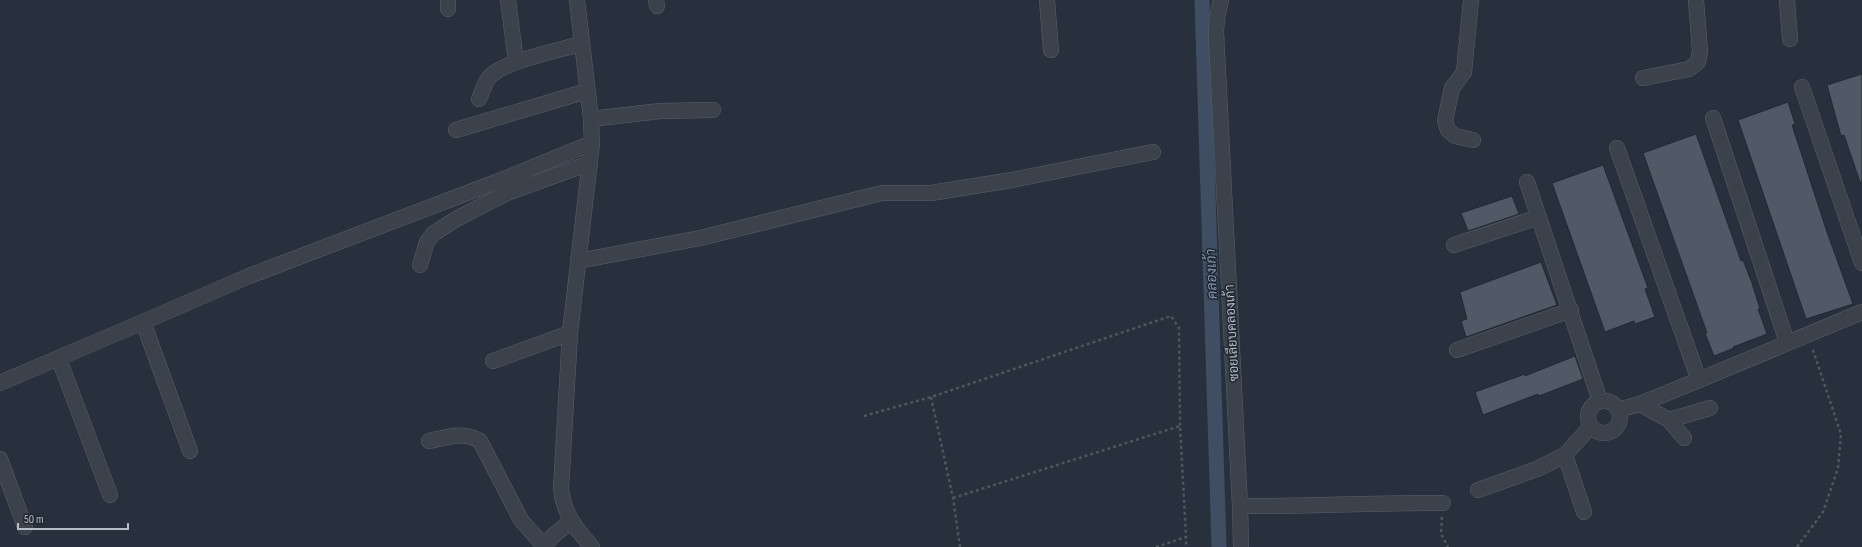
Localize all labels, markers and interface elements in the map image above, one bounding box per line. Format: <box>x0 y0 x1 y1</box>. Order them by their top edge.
water label: คลองเก้า <box>1202 248 1221 299</box>
street label: ซอยเลียบคลองเก้า <box>1219 284 1243 382</box>
scale bar <box>18 505 128 531</box>
text: 50 m <box>24 512 44 527</box>

